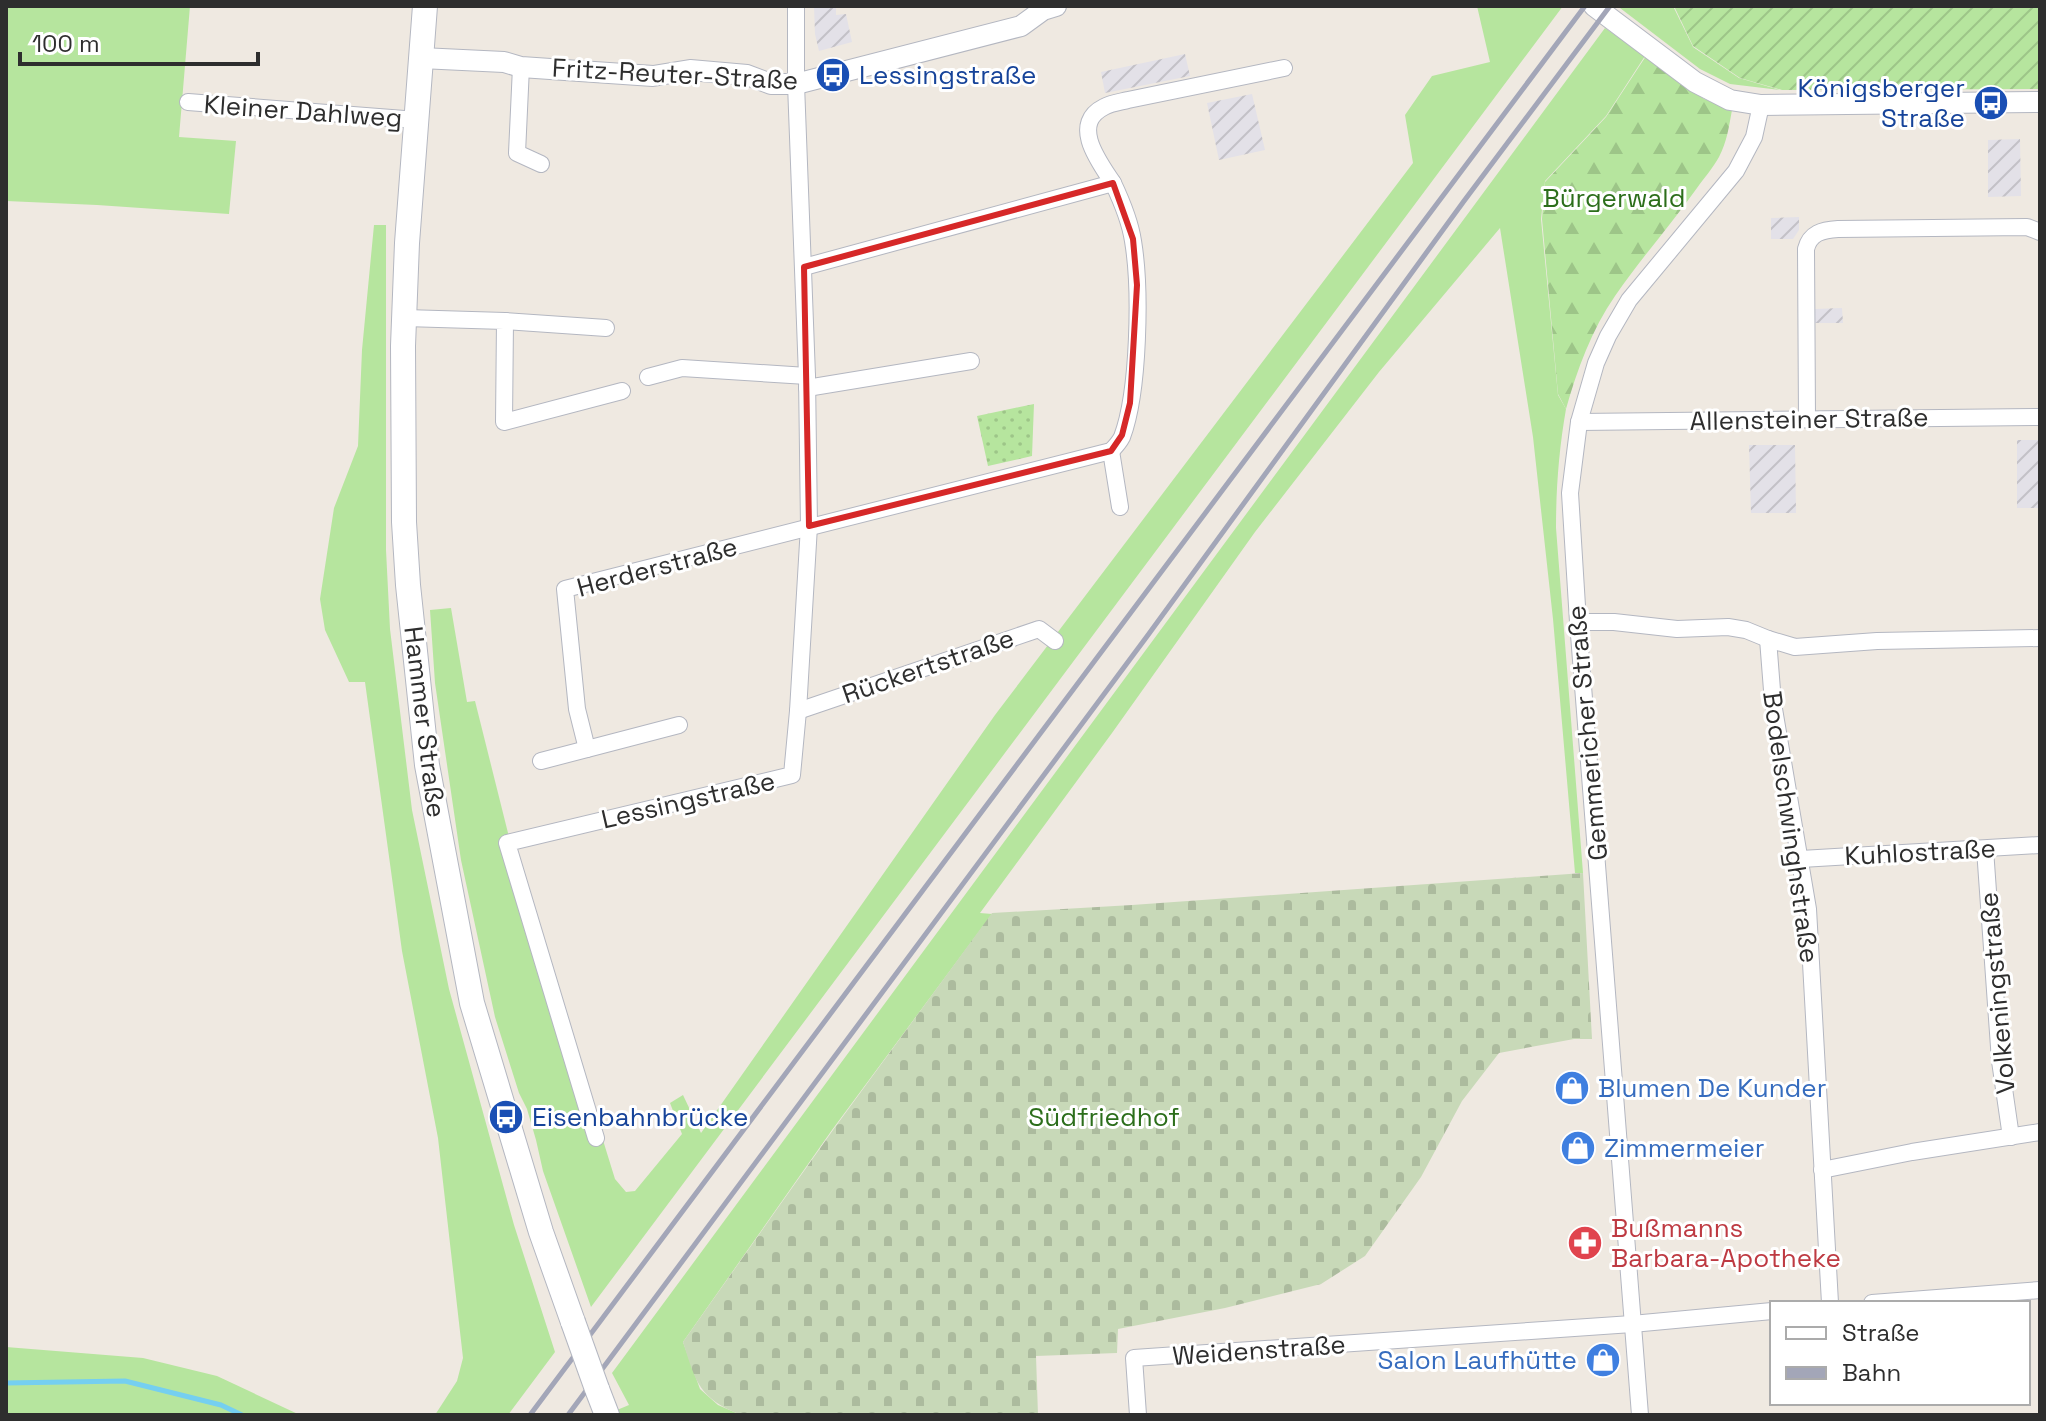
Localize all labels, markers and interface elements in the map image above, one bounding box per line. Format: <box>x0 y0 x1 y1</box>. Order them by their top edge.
scale bar <box>20 16 258 66</box>
text: 100 m <box>32 28 100 59</box>
street label: Fritz-Reuter-Straße <box>551 51 799 97</box>
bus stop icon: Lessingstraße <box>814 56 852 94</box>
place label: Lessingstraße <box>859 58 1036 92</box>
place label: Königsberger Straße <box>1798 71 1965 135</box>
bus stop icon: Königsberger Straße <box>1972 84 2010 122</box>
street label: Kleiner Dahlweg <box>203 87 403 135</box>
park label: Bürgerwald <box>1543 181 1686 215</box>
street label: Allensteiner Straße <box>1689 400 1929 438</box>
street label: Herderstraße <box>573 529 741 605</box>
street label: Gemmericher Straße <box>1559 604 1615 862</box>
street label: Rückertstraße <box>838 621 1018 711</box>
street label: Hammer Straße <box>396 624 454 820</box>
street label: Bodelschwinghstraße <box>1755 689 1827 965</box>
street label: Lessingstraße <box>598 763 778 837</box>
street label: Kuhlostraße <box>1844 831 1996 873</box>
street label: Volkeningstraße <box>1971 891 2023 1095</box>
shop icon: Blumen De Kunder <box>1553 1069 1591 1107</box>
place label: Blumen De Kunder <box>1598 1071 1827 1105</box>
bus stop icon: Eisenbahnbrücke <box>487 1098 525 1136</box>
place label: Eisenbahnbrücke <box>532 1100 748 1134</box>
park label: Südfriedhof <box>1028 1100 1180 1134</box>
shop icon: Zimmermeier <box>1559 1129 1597 1167</box>
place label: Zimmermeier <box>1604 1131 1765 1165</box>
place label: Bußmanns Barbara-Apotheke <box>1611 1211 1841 1275</box>
pharmacy icon: Bußmanns Barbara-Apotheke <box>1566 1224 1604 1262</box>
legend <box>1770 1301 2030 1405</box>
text: Straße <box>1842 1317 1919 1348</box>
street label: Weidenstraße <box>1171 1327 1347 1373</box>
shop icon: Salon Laufhütte <box>1584 1341 1622 1379</box>
place label: Salon Laufhütte <box>1377 1343 1577 1377</box>
text: Bahn <box>1842 1357 1901 1388</box>

